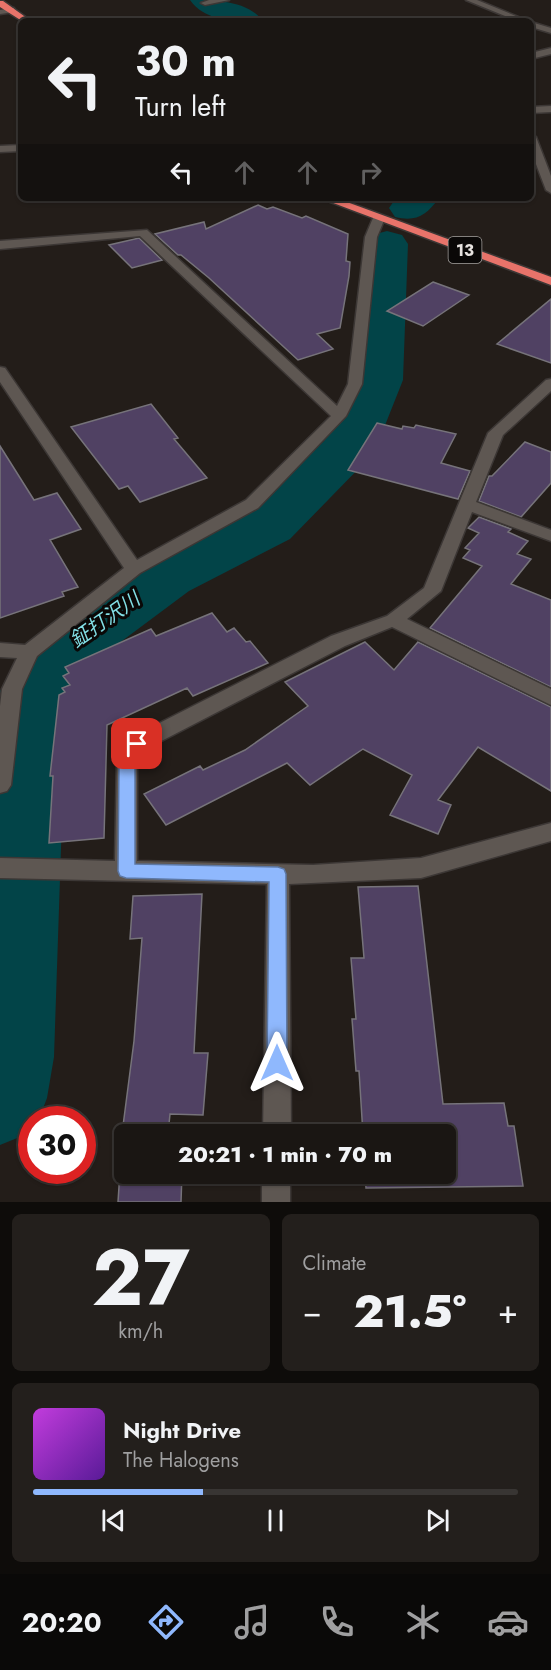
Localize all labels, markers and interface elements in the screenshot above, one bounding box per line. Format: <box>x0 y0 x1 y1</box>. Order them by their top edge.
text: 30 m <box>135 31 236 92</box>
icon: left <box>36 42 114 120</box>
text: Turn left <box>135 87 225 126</box>
icon: left <box>165 156 198 189</box>
icon: ahead <box>228 156 261 189</box>
icon: ahead <box>291 156 324 189</box>
icon: right <box>354 156 387 189</box>
road number: 13 <box>448 237 482 263</box>
water label: 鉦打沢川 <box>64 584 148 655</box>
pin <box>111 718 162 769</box>
icon: arrive <box>120 727 153 760</box>
position arrow <box>245 1031 309 1095</box>
speed limit sign: 30 <box>18 1106 96 1184</box>
text: 20:21 · 1 min · 70 m <box>178 1138 392 1170</box>
text: 27 <box>92 1222 190 1334</box>
text: Climate <box>303 1249 366 1278</box>
text: 21.5° <box>353 1279 466 1344</box>
text: − <box>303 1288 322 1335</box>
text: + <box>498 1288 518 1335</box>
text: km/h <box>118 1317 163 1346</box>
text: Night Drive <box>123 1414 241 1446</box>
text: The Halogens <box>123 1446 239 1475</box>
icon: previous <box>97 1504 130 1537</box>
icon: pause <box>259 1504 292 1537</box>
icon: next <box>421 1504 454 1537</box>
icon: directions <box>145 1601 187 1643</box>
icon: music <box>231 1601 273 1643</box>
icon: phone <box>316 1601 358 1643</box>
icon: climate <box>402 1601 444 1643</box>
icon: car <box>487 1601 529 1643</box>
text: 20:20 <box>22 1603 102 1642</box>

